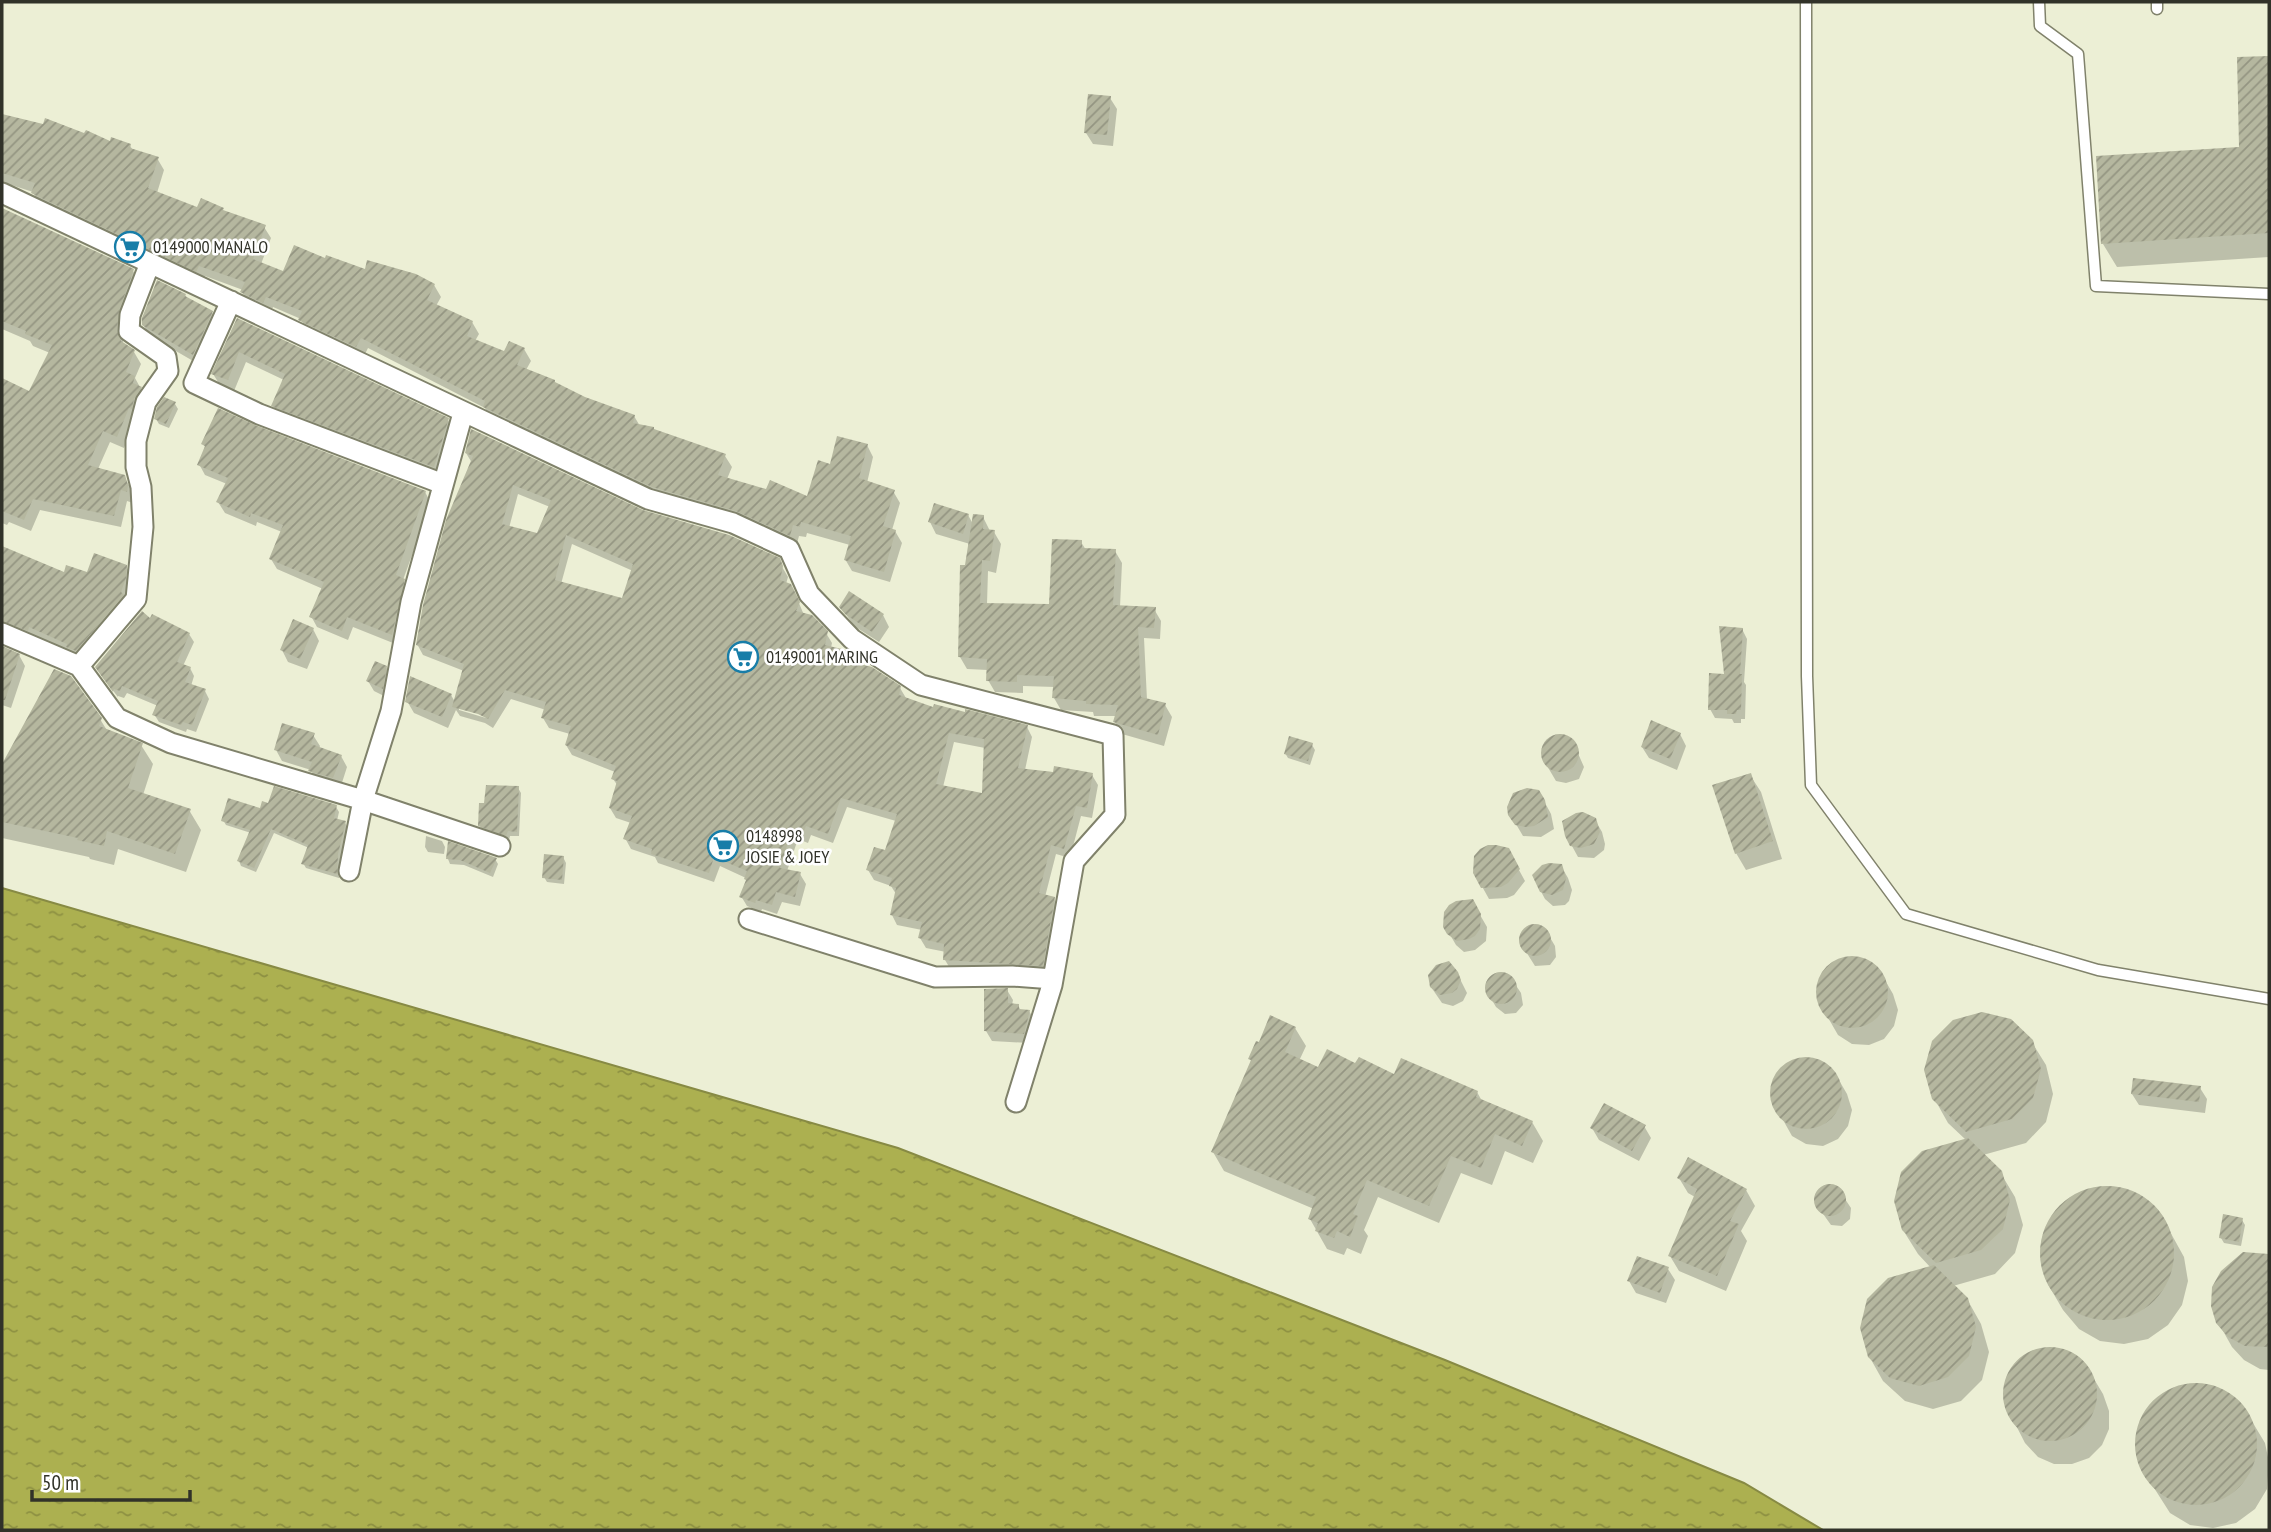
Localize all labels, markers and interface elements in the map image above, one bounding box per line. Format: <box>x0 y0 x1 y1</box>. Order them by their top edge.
supermarket icon: 0149000 MANALO <box>113 230 147 264</box>
place label: 0149000 MANALO <box>153 235 268 258</box>
supermarket icon: 0149001 MARING <box>726 640 760 674</box>
place label: 0149001 MARING <box>766 645 878 668</box>
place label: 0148998 JOSIE & JOEY <box>745 824 830 868</box>
supermarket icon: 0148998 JOSIE & JOEY <box>706 829 740 863</box>
scale bar <box>32 1458 189 1502</box>
text: 50 m <box>42 1469 79 1496</box>

